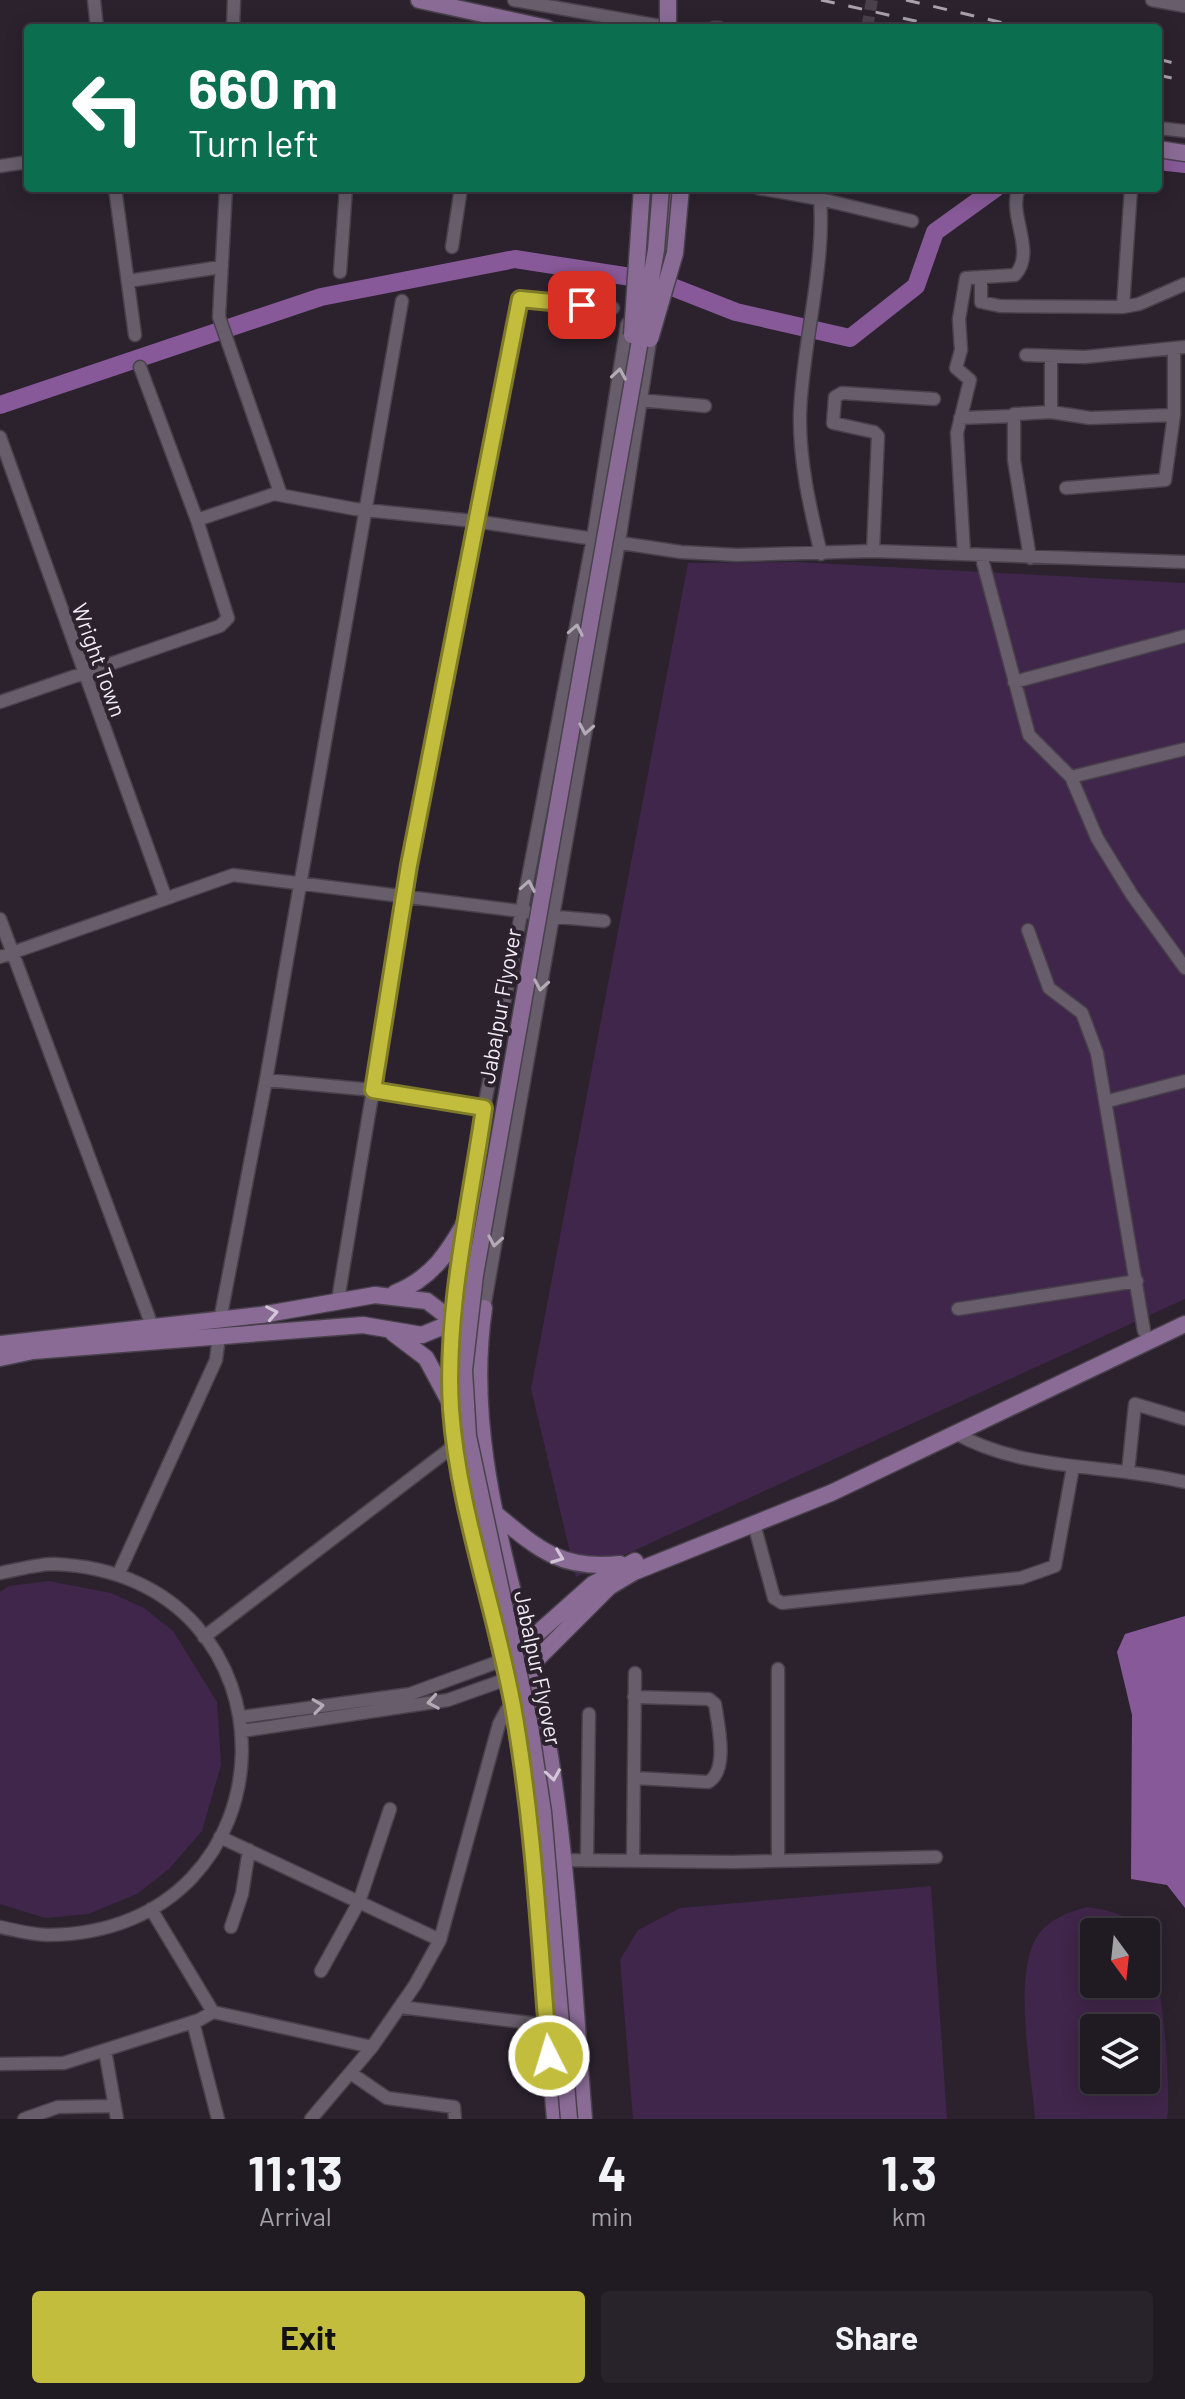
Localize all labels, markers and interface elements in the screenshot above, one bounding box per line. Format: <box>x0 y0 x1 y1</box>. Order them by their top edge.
text: 660 m <box>188 53 338 120</box>
icon: left <box>56 56 160 160</box>
text: Turn left <box>188 121 319 164</box>
pin <box>548 271 616 339</box>
icon: arrive <box>560 283 604 327</box>
one-way arrow <box>610 367 627 381</box>
street label: Wright Town <box>67 599 133 720</box>
one-way arrow <box>567 623 584 637</box>
one-way arrow <box>578 722 595 736</box>
one-way arrow <box>519 879 536 893</box>
street label: Jabalpur Flyover <box>473 926 525 1086</box>
one-way arrow <box>533 978 550 992</box>
one-way arrow <box>487 1234 504 1248</box>
one-way arrow <box>265 1305 278 1322</box>
one-way arrow <box>550 1547 564 1564</box>
street label: Jabalpur Flyover <box>510 1588 568 1747</box>
one-way arrow <box>426 1693 440 1710</box>
one-way arrow <box>311 1698 325 1715</box>
one-way arrow <box>543 1768 560 1782</box>
north arrow <box>1080 1918 1160 1998</box>
map controls <box>1080 1918 1160 2094</box>
position arrow <box>507 2014 591 2098</box>
button: layers <box>1080 2014 1160 2094</box>
text: 11:13 <box>248 2143 343 2201</box>
text: 4 <box>597 2143 626 2201</box>
text: 1.3 <box>881 2143 937 2201</box>
text: Arrival <box>259 2200 332 2231</box>
text: min <box>591 2200 633 2231</box>
text: km <box>892 2200 926 2231</box>
button: Exit <box>32 2291 585 2383</box>
button: Share <box>601 2291 1153 2383</box>

